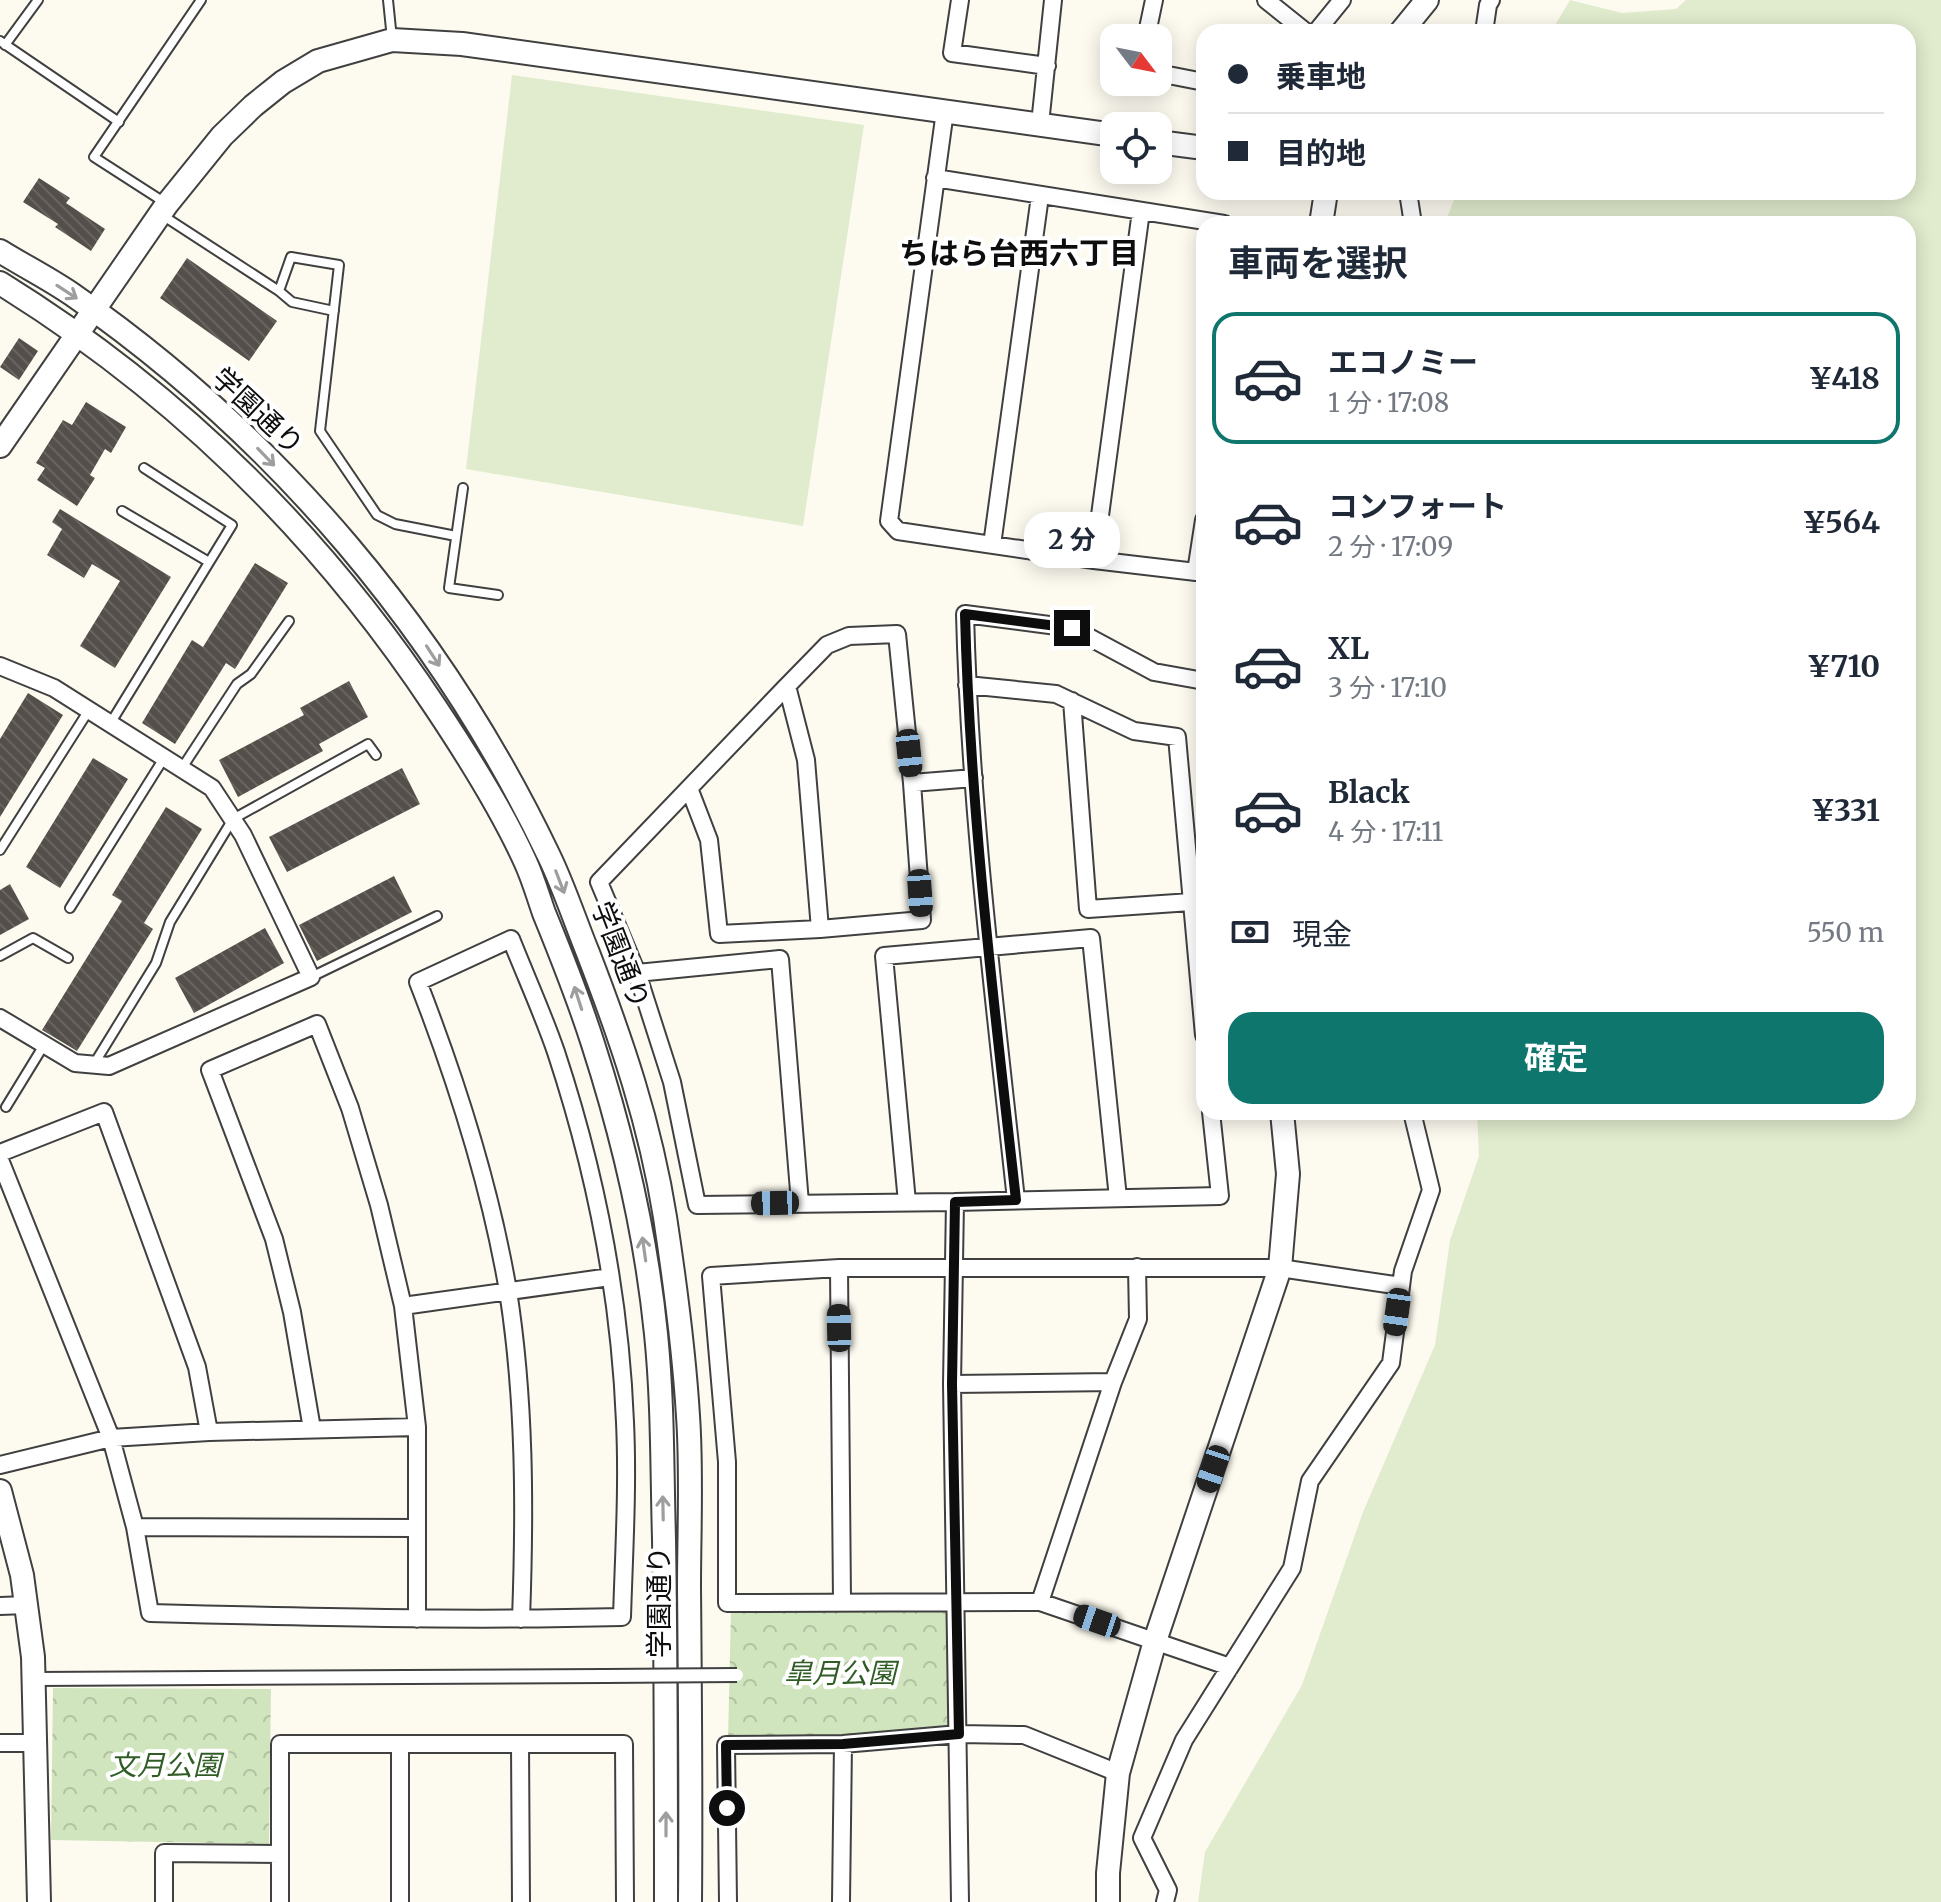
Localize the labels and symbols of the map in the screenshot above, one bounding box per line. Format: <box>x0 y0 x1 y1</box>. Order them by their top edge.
north arrow <box>1100 24 1172 96</box>
district label: ちはら台西六丁目 <box>899 234 1139 272</box>
one-way arrow <box>55 283 77 300</box>
street label: 学園通り <box>205 360 311 462</box>
one-way arrow <box>257 447 276 467</box>
callout: 2 分 <box>1024 512 1120 568</box>
route end <box>1054 610 1090 646</box>
one-way arrow <box>426 644 442 667</box>
car <box>895 728 923 778</box>
car <box>906 868 934 918</box>
one-way arrow <box>554 869 568 894</box>
street label: 学園通り <box>584 896 658 1014</box>
one-way arrow <box>570 986 584 1011</box>
car <box>751 1191 799 1215</box>
one-way arrow <box>635 1237 650 1262</box>
car <box>1382 1287 1412 1337</box>
car <box>827 1304 851 1352</box>
car <box>1194 1442 1232 1496</box>
one-way arrow <box>655 1495 671 1522</box>
street label: 学園通り <box>641 1546 677 1658</box>
car <box>1070 1602 1124 1640</box>
park label: 皐月公園 <box>784 1655 900 1691</box>
park label: 文月公園 <box>109 1747 225 1783</box>
route start <box>709 1790 745 1826</box>
one-way arrow <box>658 1811 674 1838</box>

